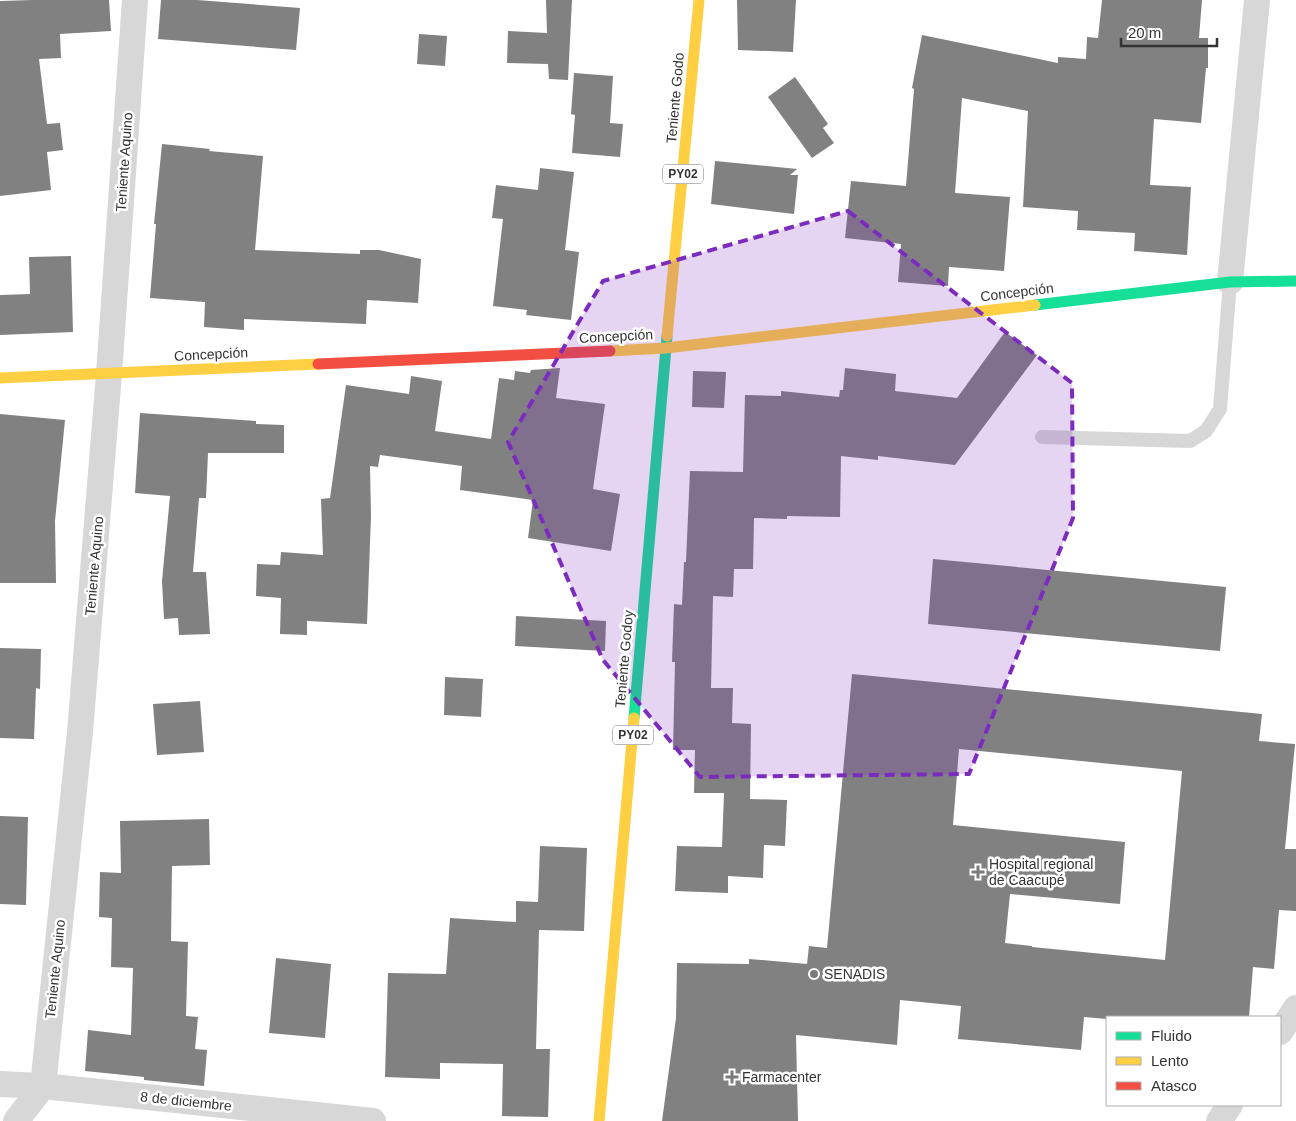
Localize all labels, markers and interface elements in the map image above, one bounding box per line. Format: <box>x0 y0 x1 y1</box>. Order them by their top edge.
scale bar <box>1121 15 1217 47</box>
text: 20 m <box>1128 24 1161 41</box>
street label: Teniente Godo <box>663 52 687 144</box>
street label: Teniente Aquino <box>113 112 135 212</box>
road number: PY02 <box>663 164 703 183</box>
street label: Concepción <box>979 280 1055 304</box>
street label: Concepción <box>579 326 653 346</box>
street label: Concepción <box>174 344 248 364</box>
street label: Teniente Aquino <box>82 515 106 616</box>
street label: Teniente Godoy <box>612 609 636 709</box>
road number: PY02 <box>613 726 653 744</box>
place label: Hospital regional de Caacupé <box>989 856 1093 888</box>
marker: Hospital regional de Caacupé <box>971 865 985 879</box>
street label: Teniente Aquino <box>42 918 68 1019</box>
place label: SENADIS <box>824 966 885 982</box>
marker: SENADIS <box>808 968 820 980</box>
legend <box>1106 1016 1281 1106</box>
text: Fluido <box>1151 1027 1192 1044</box>
text: Lento <box>1151 1052 1189 1069</box>
place label: Farmacenter <box>742 1069 822 1085</box>
marker: Farmacenter <box>726 1071 738 1083</box>
text: Atasco <box>1151 1077 1197 1094</box>
street label: 8 de diciembre <box>140 1088 233 1114</box>

